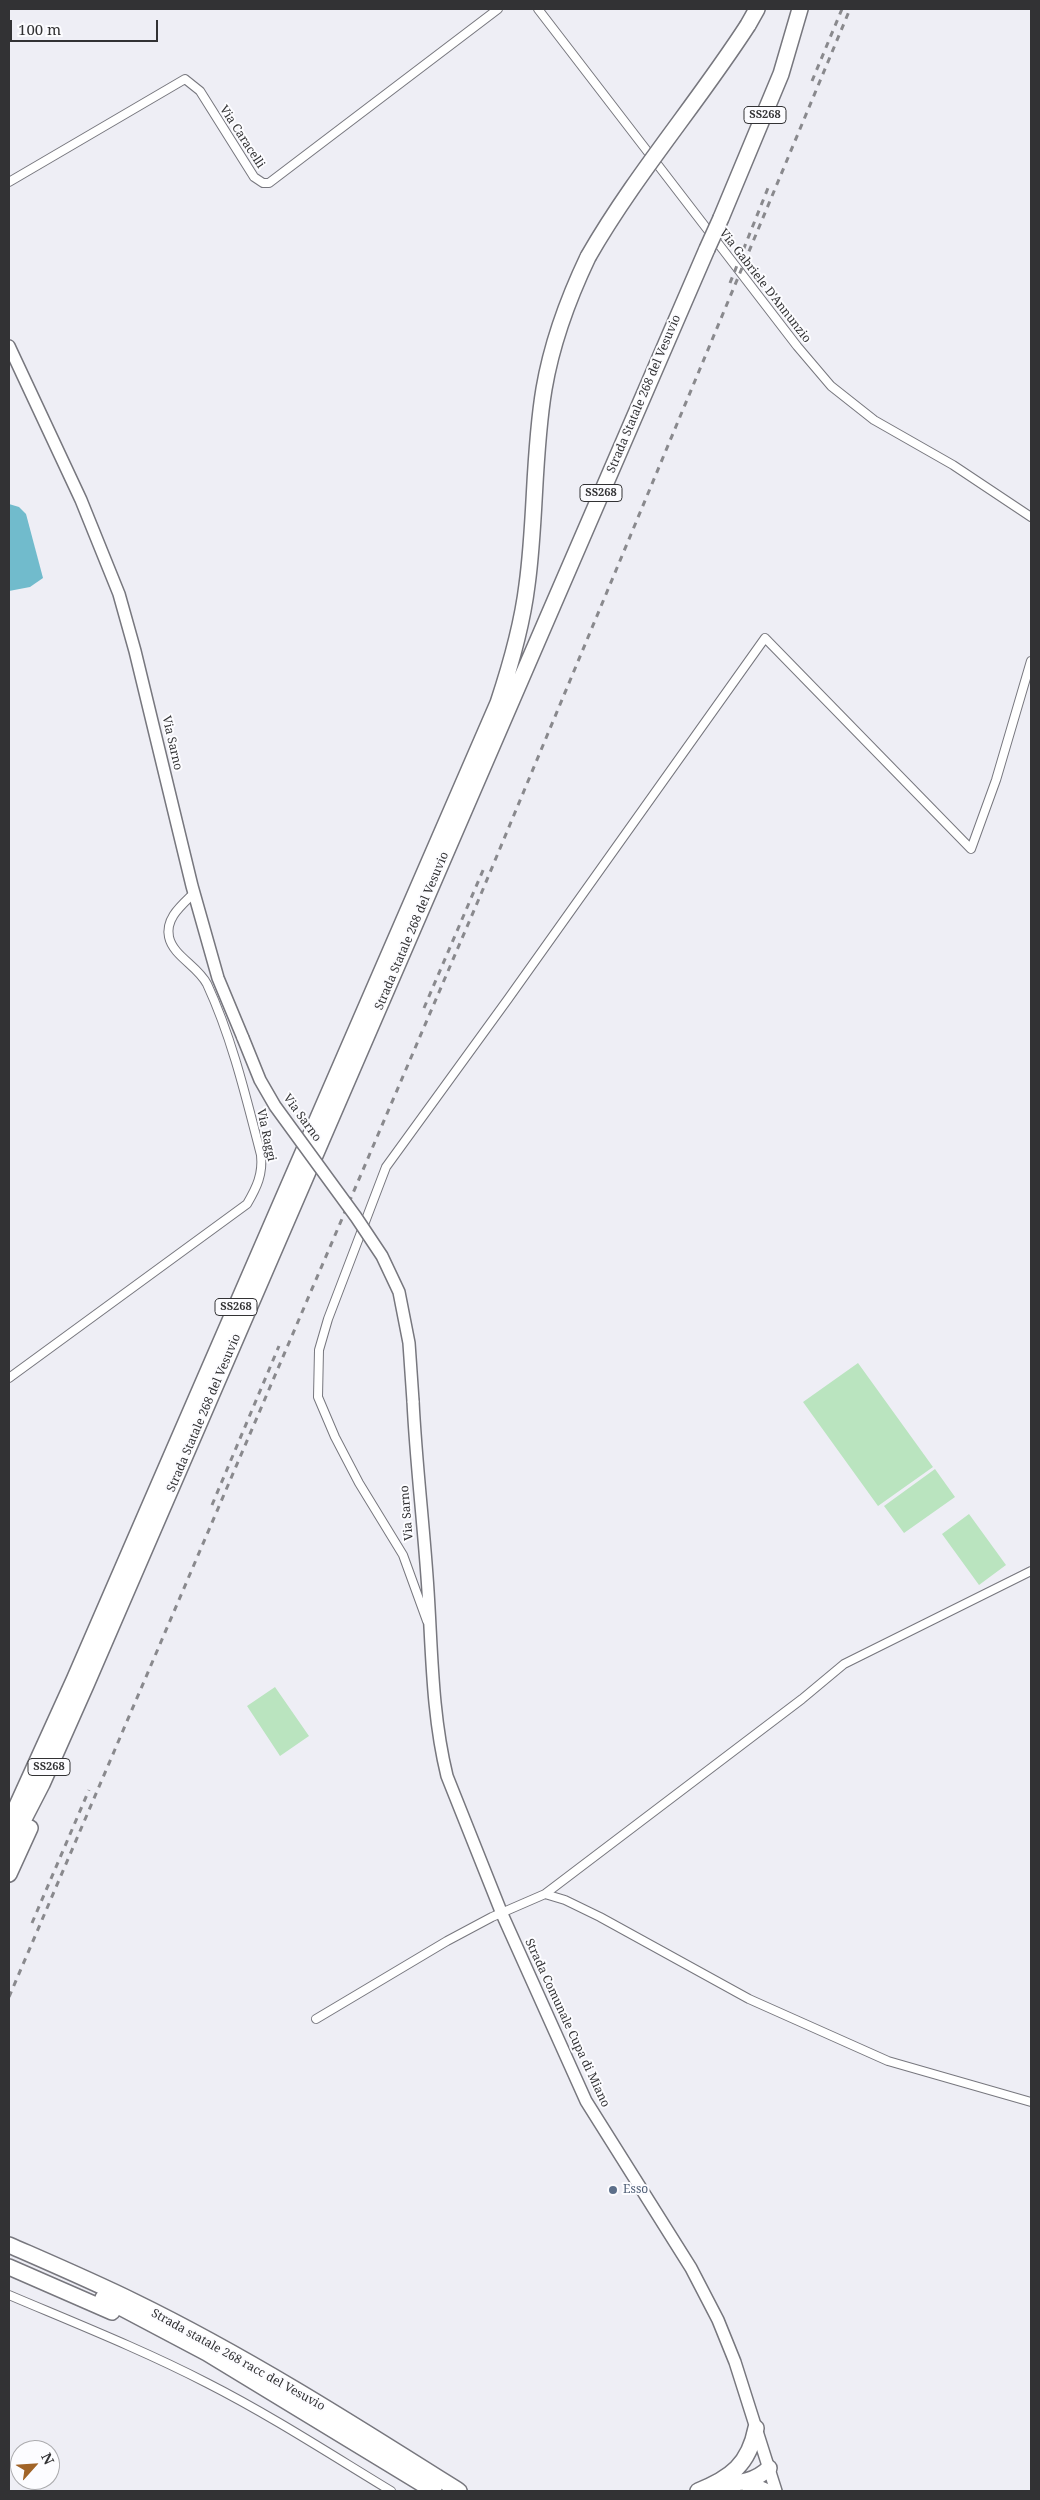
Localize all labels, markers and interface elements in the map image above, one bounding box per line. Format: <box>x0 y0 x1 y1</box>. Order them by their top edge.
scale bar <box>12 10 160 42</box>
text: 100 m <box>18 19 61 39</box>
street label: Via Caracelli <box>216 103 268 171</box>
road number: SS268 <box>744 106 786 124</box>
street label: Via Gabriele D'Annunzio <box>716 226 814 346</box>
street label: Strada Statale 268 del Vesuvio <box>604 313 684 475</box>
road number: SS268 <box>580 484 622 502</box>
street label: Via Sarno <box>159 714 185 772</box>
street label: Strada Statale 268 del Vesuvio <box>372 850 452 1012</box>
street label: Via Sarno <box>280 1091 324 1145</box>
street label: Via Raggi <box>253 1107 279 1163</box>
road number: SS268 <box>215 1298 257 1315</box>
street label: Strada Statale 268 del Vesuvio <box>164 1332 244 1494</box>
street label: Via Sarno <box>397 1485 417 1541</box>
road number: SS268 <box>28 1758 70 1775</box>
street label: Strada Comunale Cupa di Miano <box>522 1936 612 2110</box>
place label: Esso <box>623 2183 648 2197</box>
marker: Esso <box>607 2184 619 2196</box>
street label: Strada statale 268 racc del Vesuvio <box>149 2306 327 2414</box>
north arrow <box>10 2440 60 2490</box>
text: N <box>37 2450 59 2468</box>

